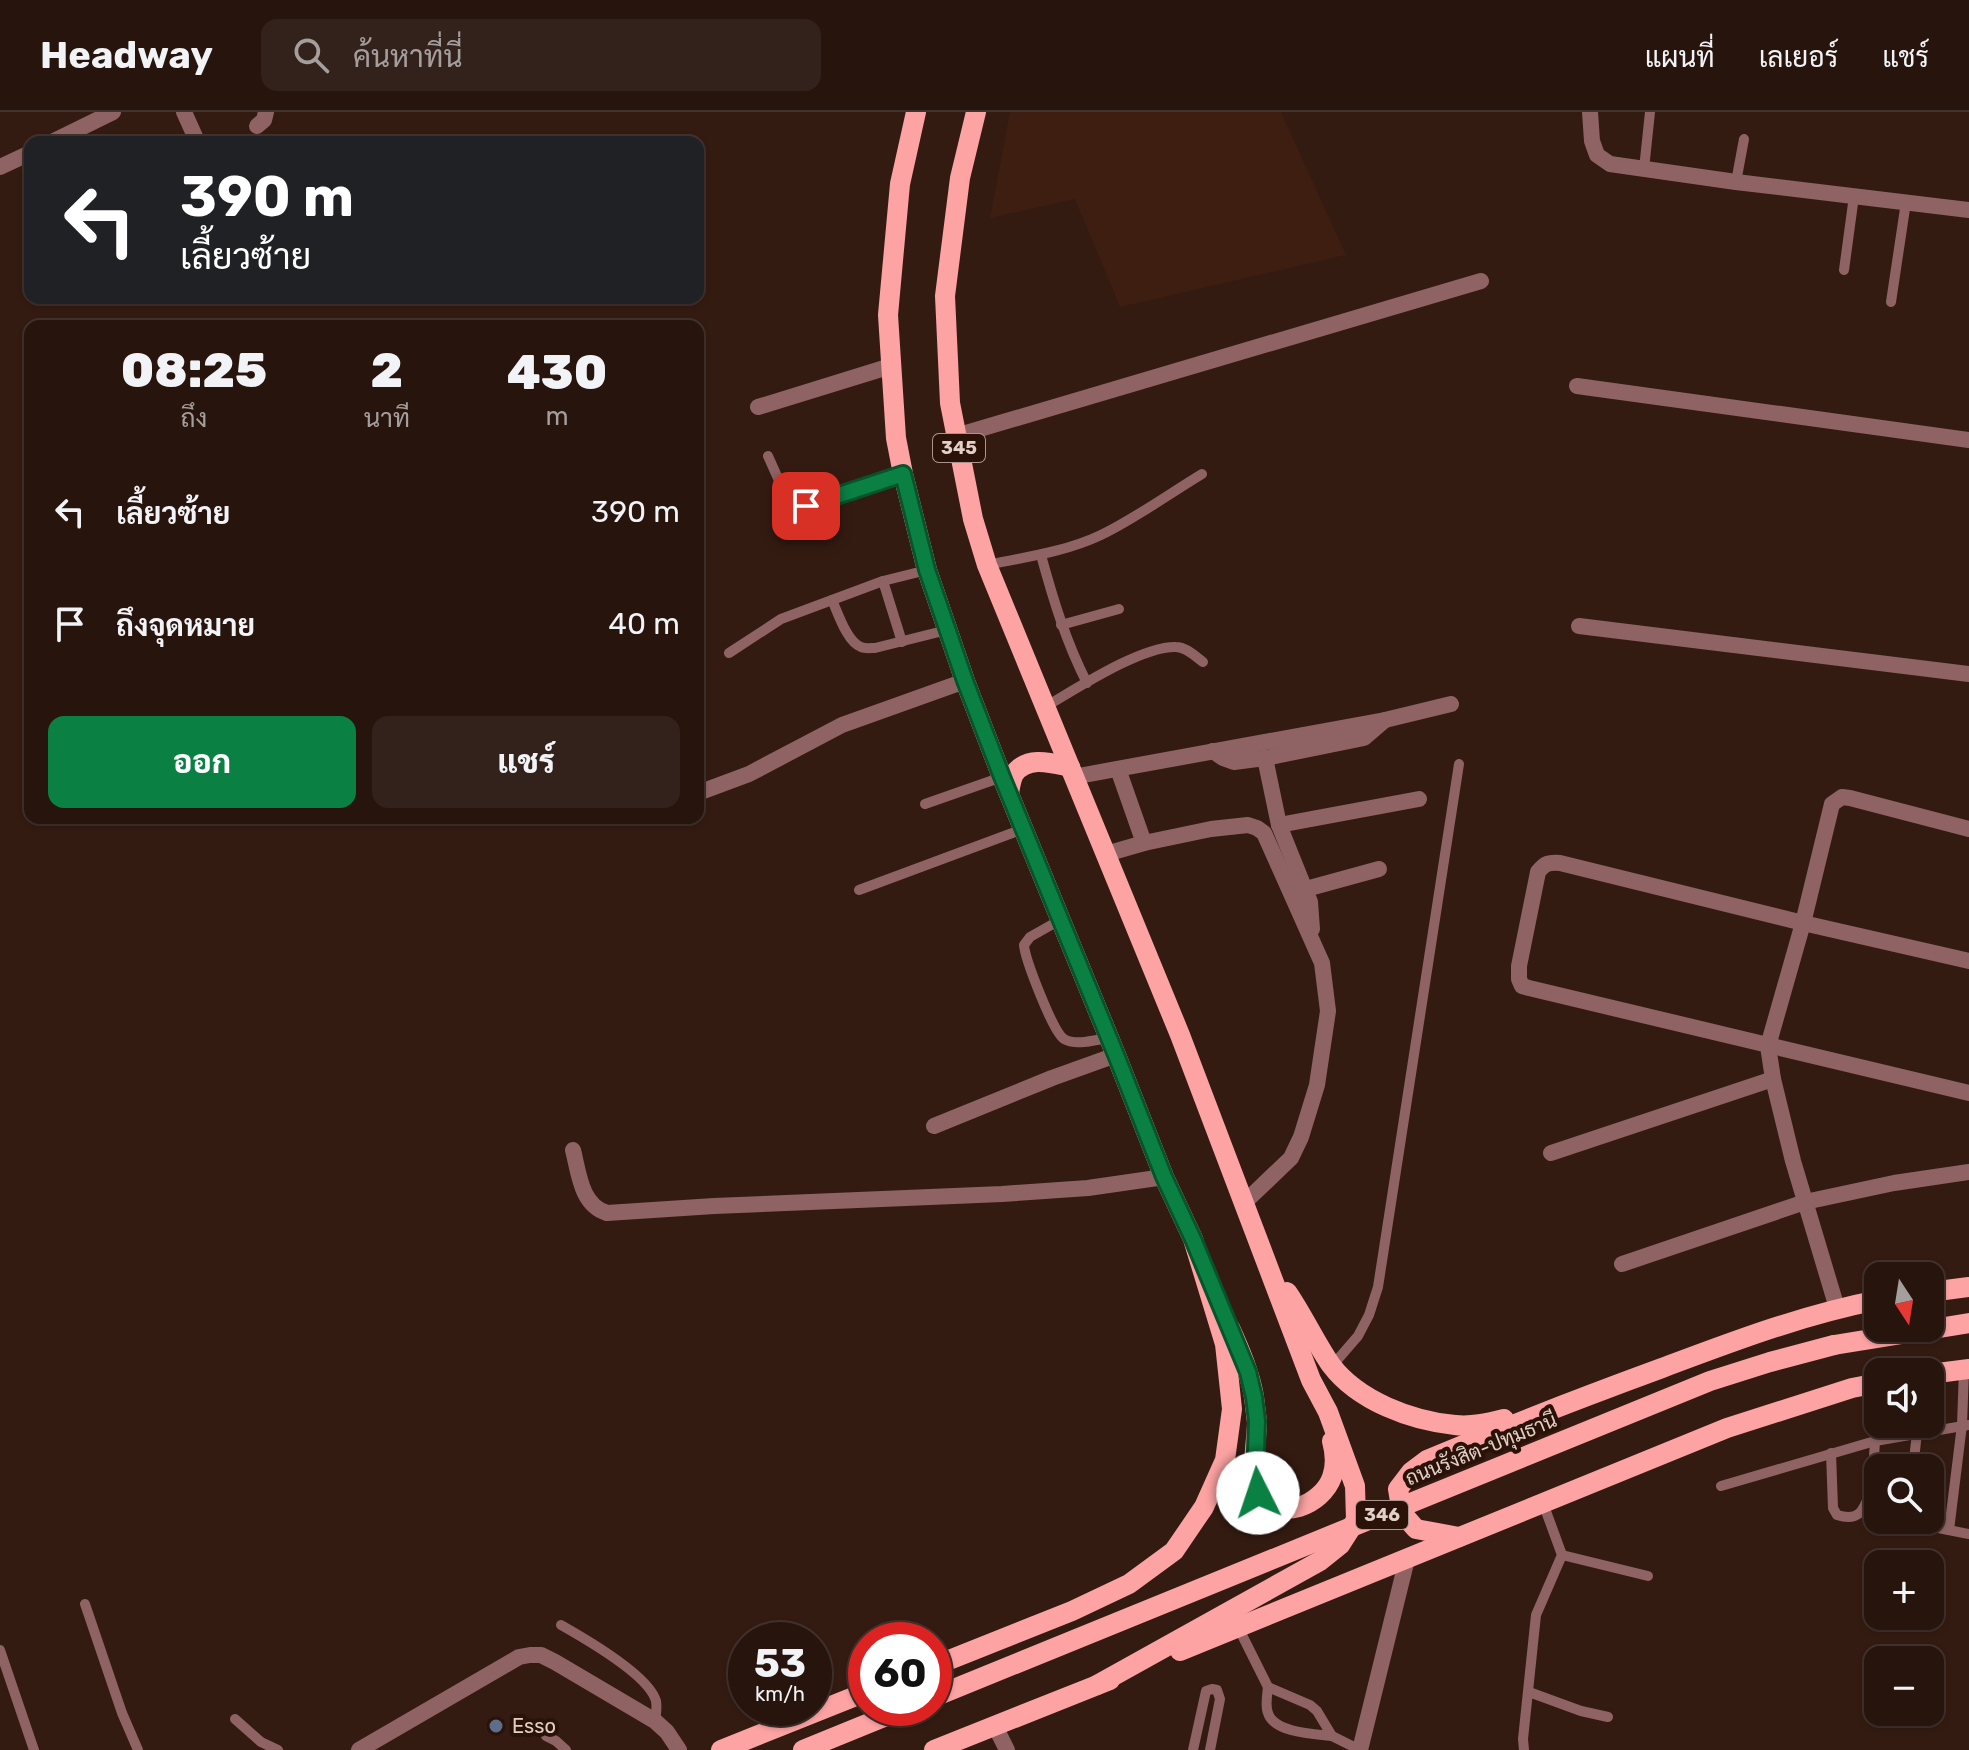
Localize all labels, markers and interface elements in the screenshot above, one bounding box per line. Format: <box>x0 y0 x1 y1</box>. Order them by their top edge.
search box <box>261 19 821 91</box>
text: Headway <box>40 32 213 78</box>
icon: search <box>289 33 333 77</box>
text: ค้นหาที่นี่ <box>353 39 463 75</box>
text: แผนที่ <box>1645 41 1715 74</box>
text: เลเยอร์ <box>1759 41 1838 74</box>
text: แชร์ <box>1882 41 1929 74</box>
text: 390 m <box>180 164 354 230</box>
icon: left <box>48 168 152 272</box>
text: เลี้ยวซ้าย <box>180 235 311 278</box>
text: 08:25 <box>121 342 267 399</box>
text: 2 <box>371 342 403 399</box>
text: 430 <box>507 344 607 401</box>
text: m <box>545 401 569 432</box>
text: ถึง <box>180 403 207 434</box>
text: นาที <box>364 403 410 434</box>
road number: 345 <box>933 434 985 462</box>
pin <box>772 472 840 540</box>
icon: arrive <box>784 484 828 528</box>
icon: left <box>48 490 92 534</box>
text: 390 m <box>591 494 680 530</box>
text: เลี้ยวซ้าย <box>116 496 230 532</box>
icon: arrive <box>48 602 92 646</box>
text: 40 m <box>608 606 680 642</box>
text: ถึงจุดหมาย <box>116 608 255 644</box>
button: ออก <box>48 716 356 808</box>
button: แชร์ <box>372 716 680 808</box>
north arrow <box>1864 1262 1944 1342</box>
map controls <box>1864 1262 1944 1726</box>
button: sound <box>1864 1358 1944 1438</box>
street label: ถนนรังสิต-ปทุมธานี <box>1401 1407 1561 1492</box>
position arrow <box>1216 1451 1300 1535</box>
button: search <box>1864 1454 1944 1534</box>
road number: 346 <box>1356 1501 1408 1529</box>
button: + <box>1864 1550 1944 1630</box>
speed limit sign: 60 <box>848 1622 952 1726</box>
text: 53 <box>754 1640 806 1687</box>
button: − <box>1864 1646 1944 1726</box>
text: km/h <box>755 1682 805 1706</box>
place label: Esso <box>512 1714 556 1738</box>
marker: Esso <box>487 1717 505 1735</box>

